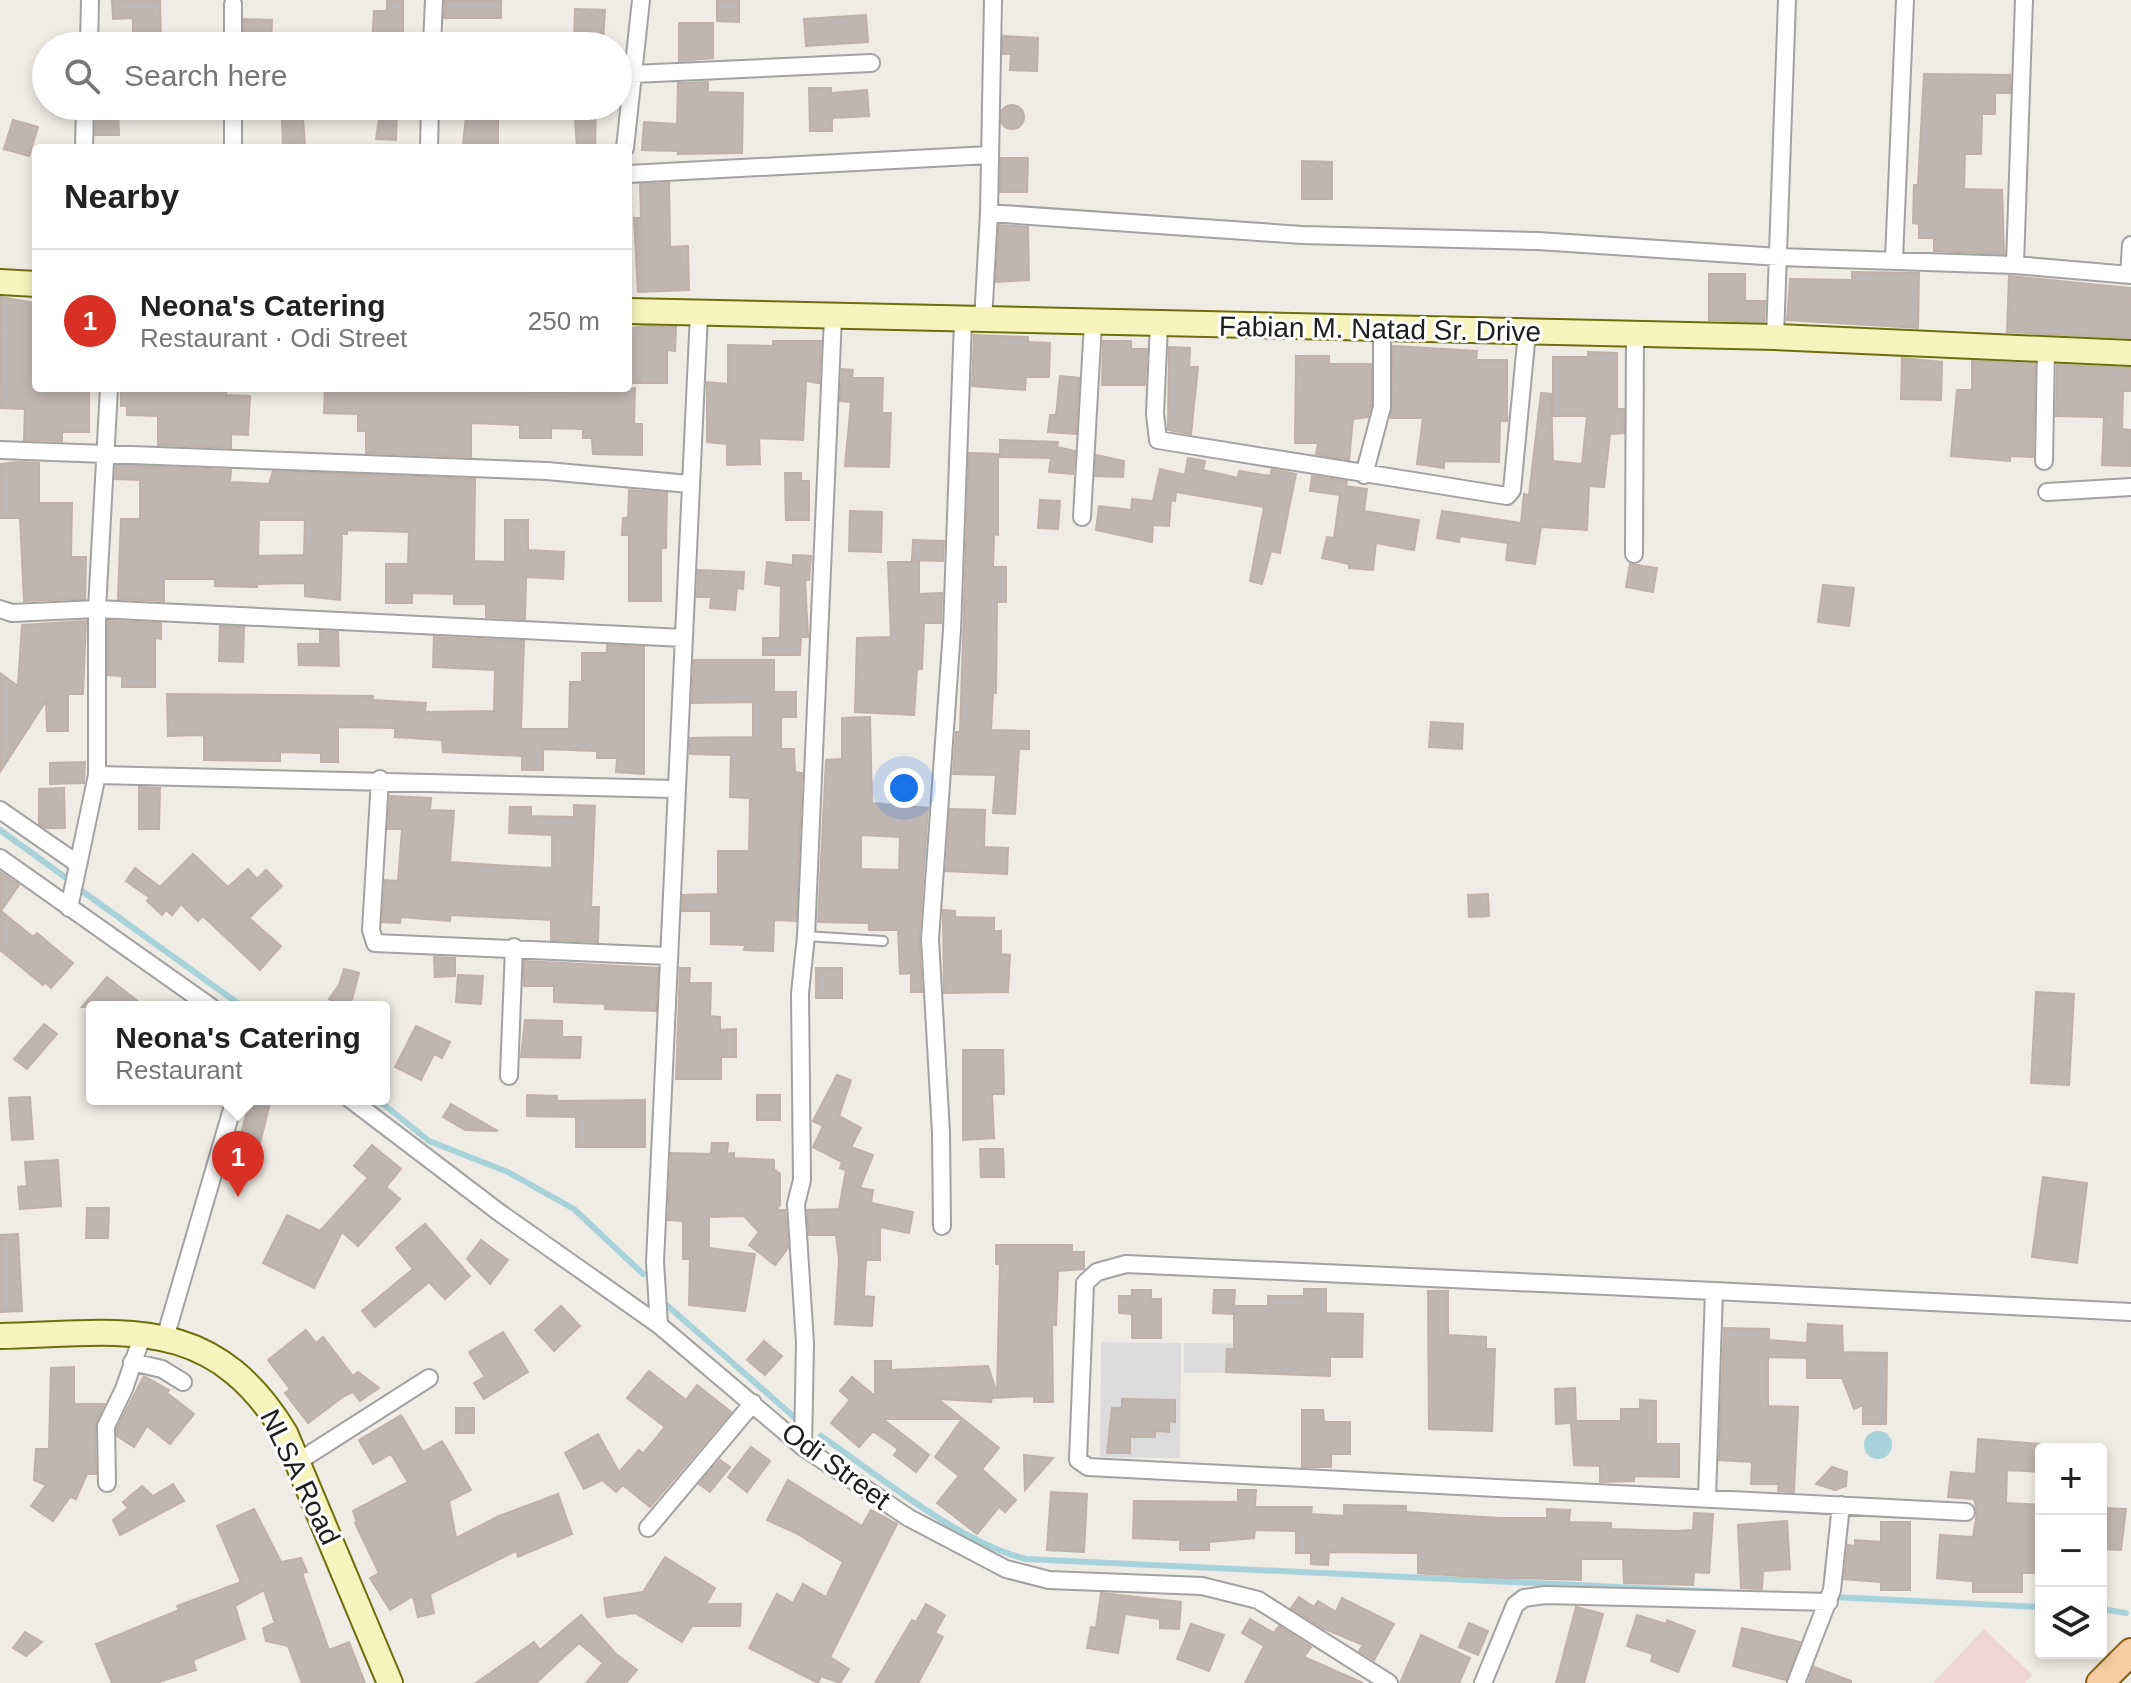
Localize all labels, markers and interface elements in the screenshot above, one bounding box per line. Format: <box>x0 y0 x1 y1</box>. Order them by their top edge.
search box <box>32 32 632 120</box>
icon: search <box>60 54 104 98</box>
text: Search here <box>124 59 287 92</box>
text: Nearby <box>64 177 179 215</box>
text: Neona's Catering <box>140 289 386 322</box>
text: 1 <box>83 306 97 336</box>
text: 250 m <box>528 306 600 336</box>
street label: Fabian M. Natad Sr. Drive <box>1219 311 1541 347</box>
text: Restaurant · Odi Street <box>140 323 407 353</box>
your location <box>884 768 924 808</box>
popup <box>86 1001 390 1105</box>
text: Neona's Catering <box>115 1021 361 1054</box>
text: Restaurant <box>115 1055 242 1085</box>
pin: 1 <box>212 1131 264 1197</box>
street label: NLSA Road <box>254 1404 346 1550</box>
street label: Odi Street <box>776 1416 896 1516</box>
map controls <box>2035 1443 2107 1659</box>
button: + <box>2035 1443 2107 1515</box>
button: − <box>2035 1515 2107 1587</box>
button: layers <box>2035 1587 2107 1659</box>

